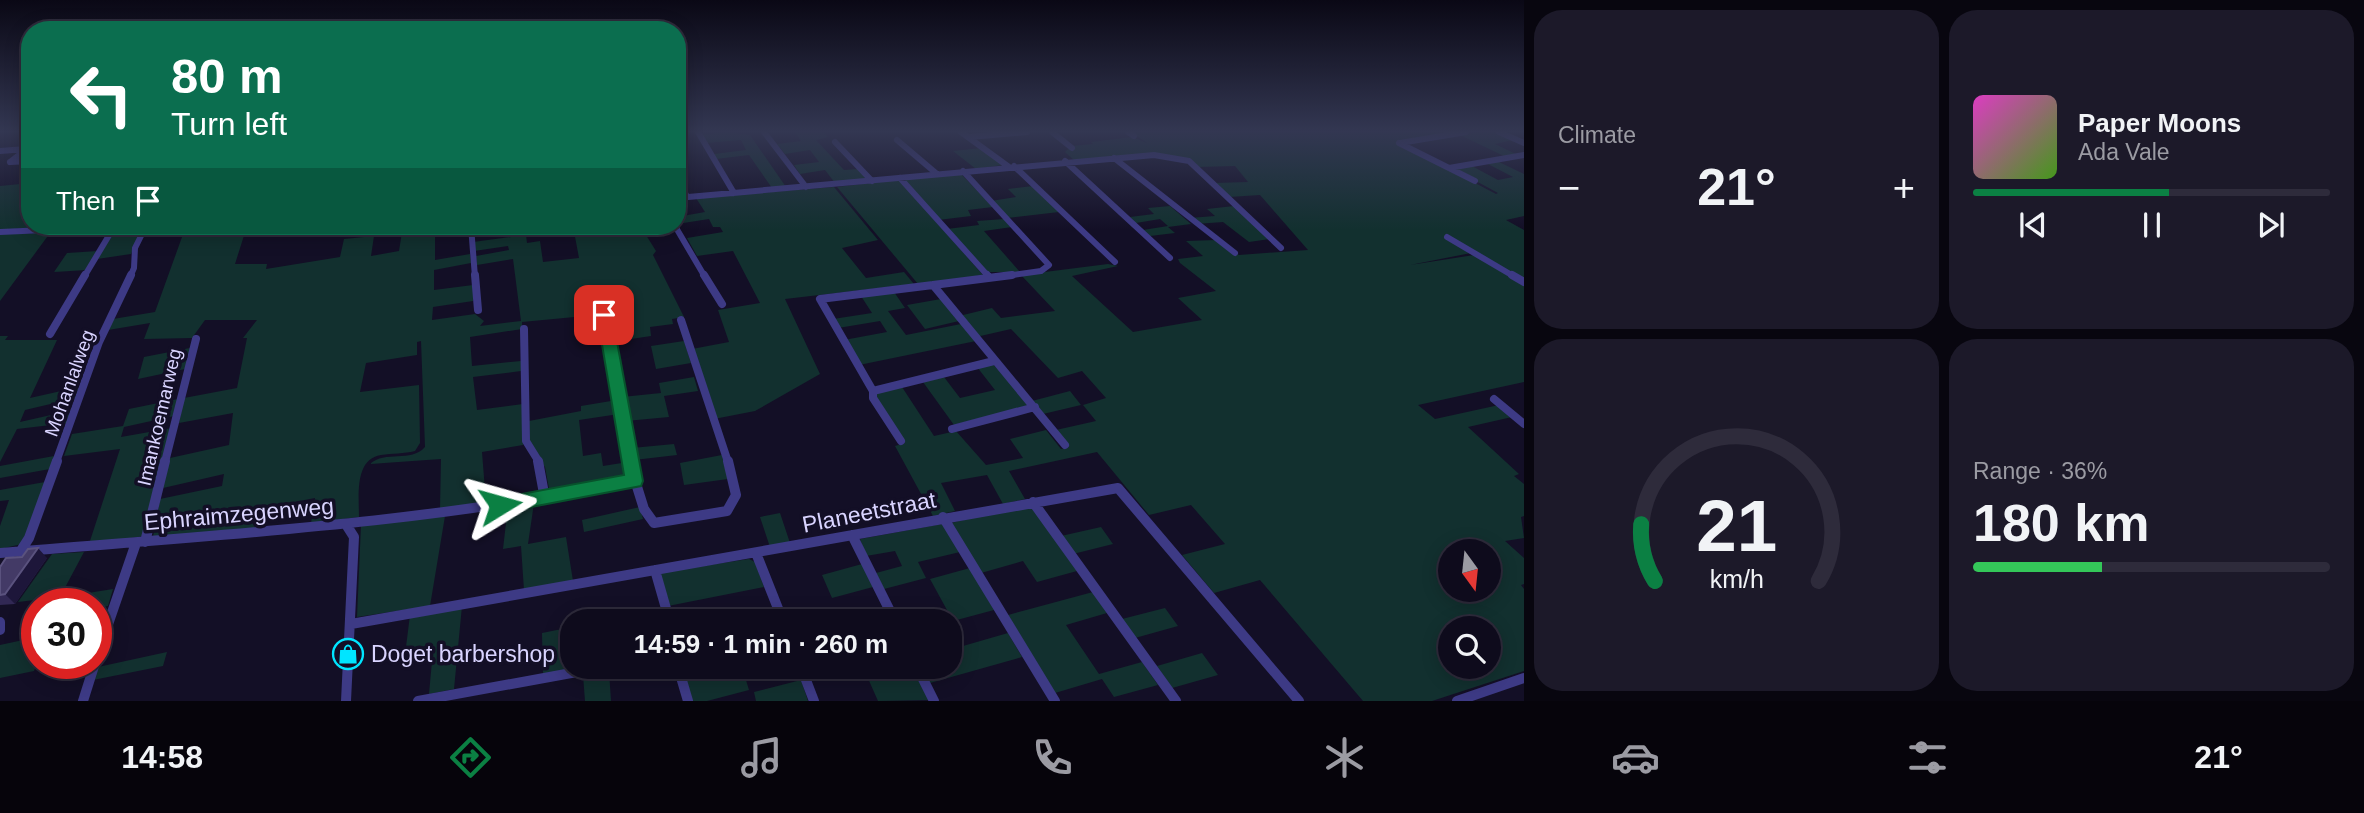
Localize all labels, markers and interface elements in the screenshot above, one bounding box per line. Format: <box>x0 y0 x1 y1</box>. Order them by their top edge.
icon: left <box>56 49 147 140</box>
text: 80 m <box>171 49 283 103</box>
text: Turn left <box>171 106 287 142</box>
text: Paper Moons <box>2078 108 2241 138</box>
text: Climate <box>1558 122 1636 148</box>
text: Ada Vale <box>2078 139 2170 165</box>
text: 21° <box>1697 158 1776 216</box>
text: − <box>1558 167 1580 209</box>
text: + <box>1893 167 1915 209</box>
icon: arrive <box>129 182 167 220</box>
text: Then <box>56 186 115 216</box>
icon: previous <box>2014 206 2052 244</box>
icon: pause <box>2133 206 2171 244</box>
icon: next <box>2252 206 2290 244</box>
pin <box>574 285 634 345</box>
icon: arrive <box>585 296 623 334</box>
street label: Mohanlalweg <box>40 327 98 439</box>
street label: Imankoemarweg <box>133 346 186 488</box>
text: Range · 36% <box>1973 458 2107 484</box>
position arrow <box>463 468 537 542</box>
text: 21 <box>1696 485 1777 566</box>
street label: Planeetstraat <box>800 486 939 538</box>
street label: Ephraimzegenweg <box>143 493 335 535</box>
text: 180 km <box>1973 494 2149 552</box>
north arrow <box>1438 539 1502 602</box>
map controls <box>1438 539 1501 679</box>
text: km/h <box>1709 565 1764 593</box>
speed limit sign: 30 <box>21 588 112 679</box>
button: search <box>1438 616 1501 679</box>
text: 14:59 · 1 min · 260 m <box>634 629 888 659</box>
shop icon: Doget barbershop <box>331 637 365 671</box>
place label: Doget barbershop <box>371 641 555 667</box>
icon: directions <box>446 733 495 782</box>
icon: music <box>737 733 786 782</box>
icon: phone <box>1028 733 1077 782</box>
icon: climate <box>1320 733 1369 782</box>
icon: car <box>1611 733 1660 782</box>
icon: filters <box>1903 733 1952 782</box>
text: 14:58 <box>121 739 203 775</box>
text: 21° <box>2194 739 2243 775</box>

